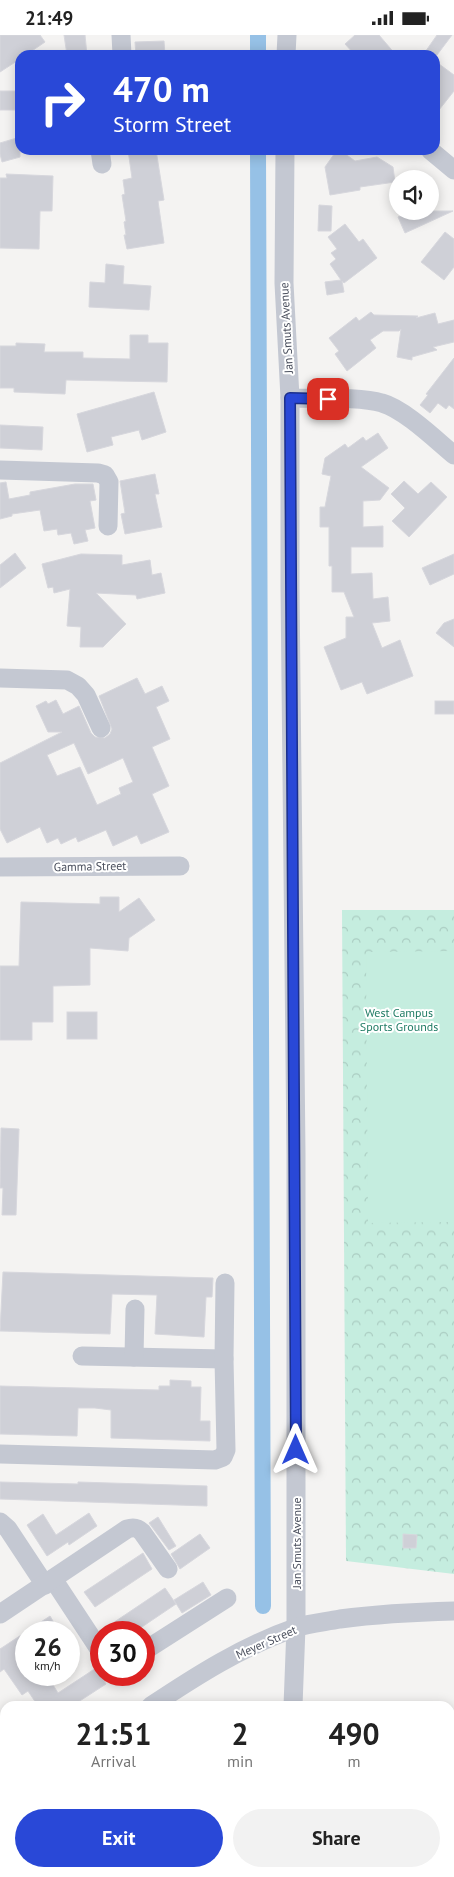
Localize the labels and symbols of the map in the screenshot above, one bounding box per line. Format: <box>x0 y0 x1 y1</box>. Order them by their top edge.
street label: Jan Smuts Avenue <box>276 282 296 375</box>
pin <box>307 378 349 420</box>
street label: Gamma Street <box>54 858 126 874</box>
park label: West Campus Sports Grounds <box>360 1005 438 1034</box>
position arrow <box>269 1423 321 1475</box>
street label: Jan Smuts Avenue <box>289 1497 304 1590</box>
speed limit sign: 30 <box>90 1621 155 1686</box>
street label: Meyer Street <box>233 1622 299 1662</box>

